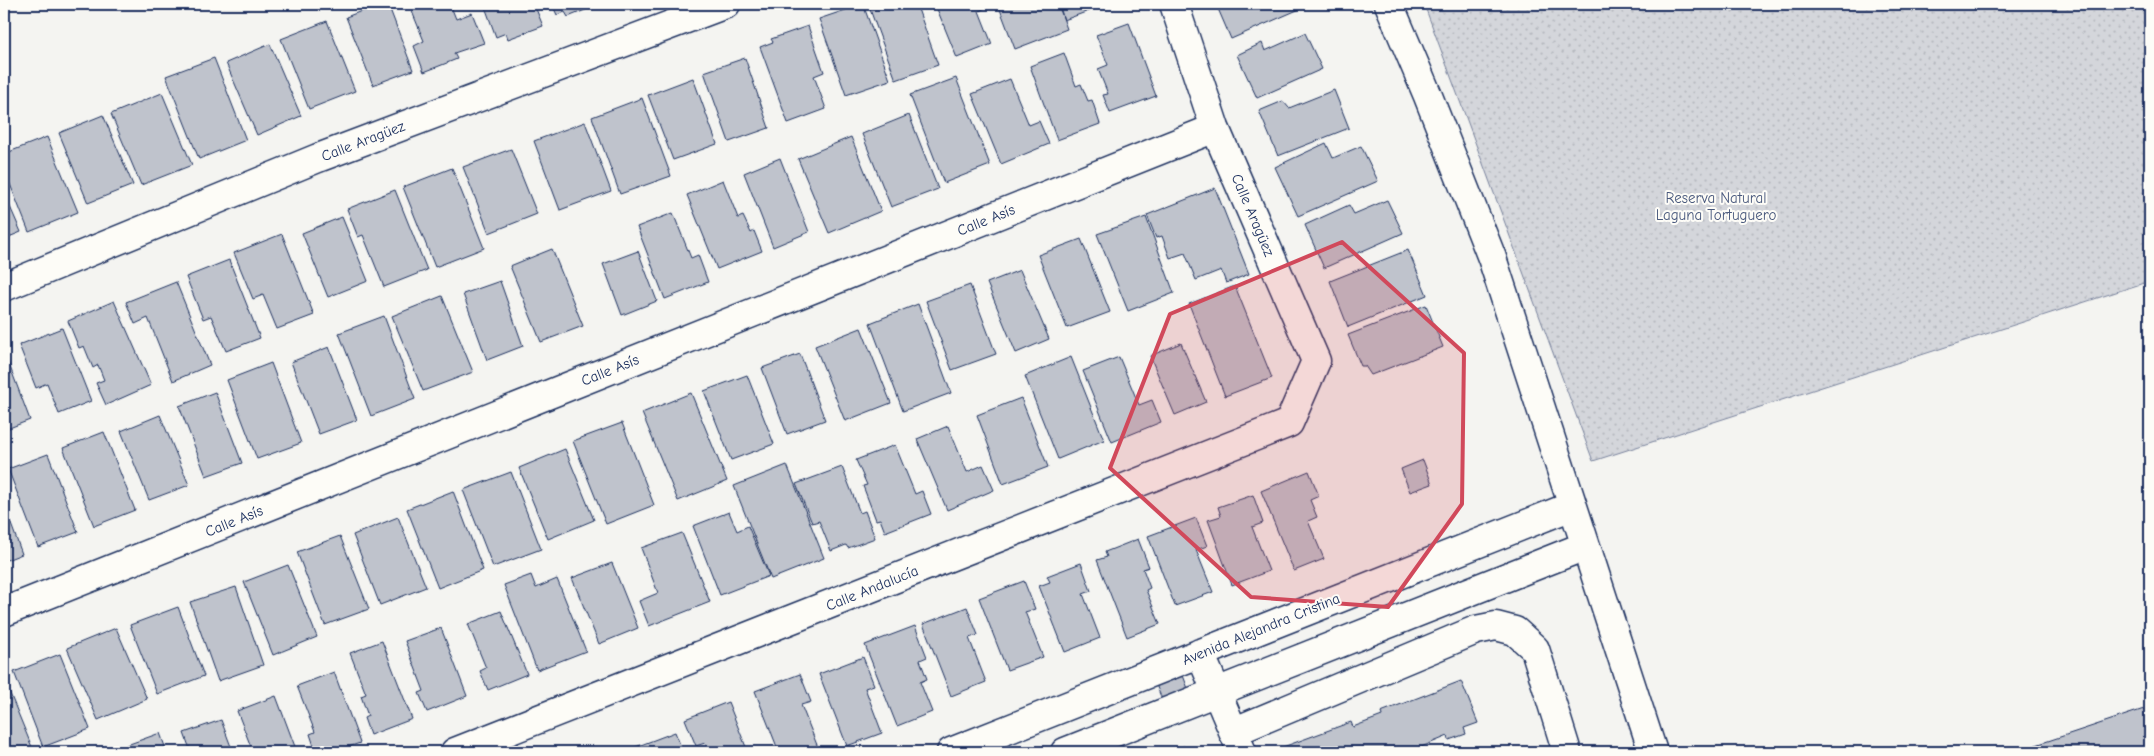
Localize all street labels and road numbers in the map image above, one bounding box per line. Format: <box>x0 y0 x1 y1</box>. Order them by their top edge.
street label: Calle Aragüez <box>319 117 408 165</box>
street label: Calle Aragüez <box>1228 171 1279 259</box>
street label: Calle Asís <box>955 200 1017 240</box>
street label: Calle Asís <box>579 350 641 390</box>
street label: Calle Asís <box>203 501 265 541</box>
street label: Calle Andalucía <box>823 561 921 615</box>
street label: Avenida Alejandra Cristina <box>1179 589 1343 669</box>

